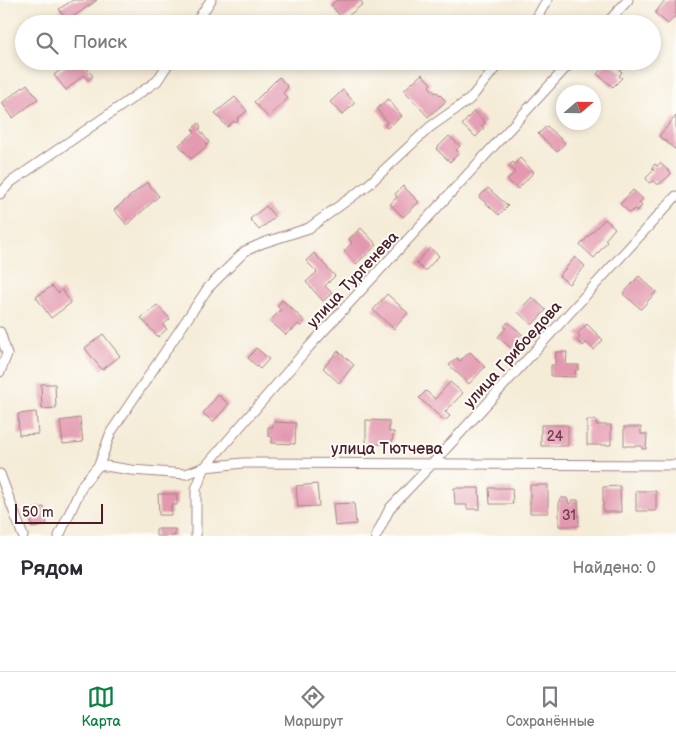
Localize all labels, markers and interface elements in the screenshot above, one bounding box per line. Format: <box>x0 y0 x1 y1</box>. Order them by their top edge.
search box <box>15 15 661 70</box>
icon: search <box>33 29 61 57</box>
text: Поиск <box>73 31 127 54</box>
north arrow <box>556 85 601 130</box>
street label: улица Тургенева <box>303 227 403 332</box>
street label: улица Грибоедова <box>460 297 566 412</box>
house number: 24 <box>547 428 564 445</box>
street label: улица Тютчева <box>331 440 444 459</box>
scale bar <box>15 501 102 524</box>
text: 50 m <box>22 504 54 521</box>
house number: 31 <box>562 507 576 524</box>
text: Рядом <box>20 556 83 581</box>
text: Найдено: 0 <box>573 559 656 578</box>
tab: Карта <box>81 683 121 730</box>
tab: Маршрут <box>284 683 343 730</box>
tab: Сохранённые <box>506 683 595 730</box>

